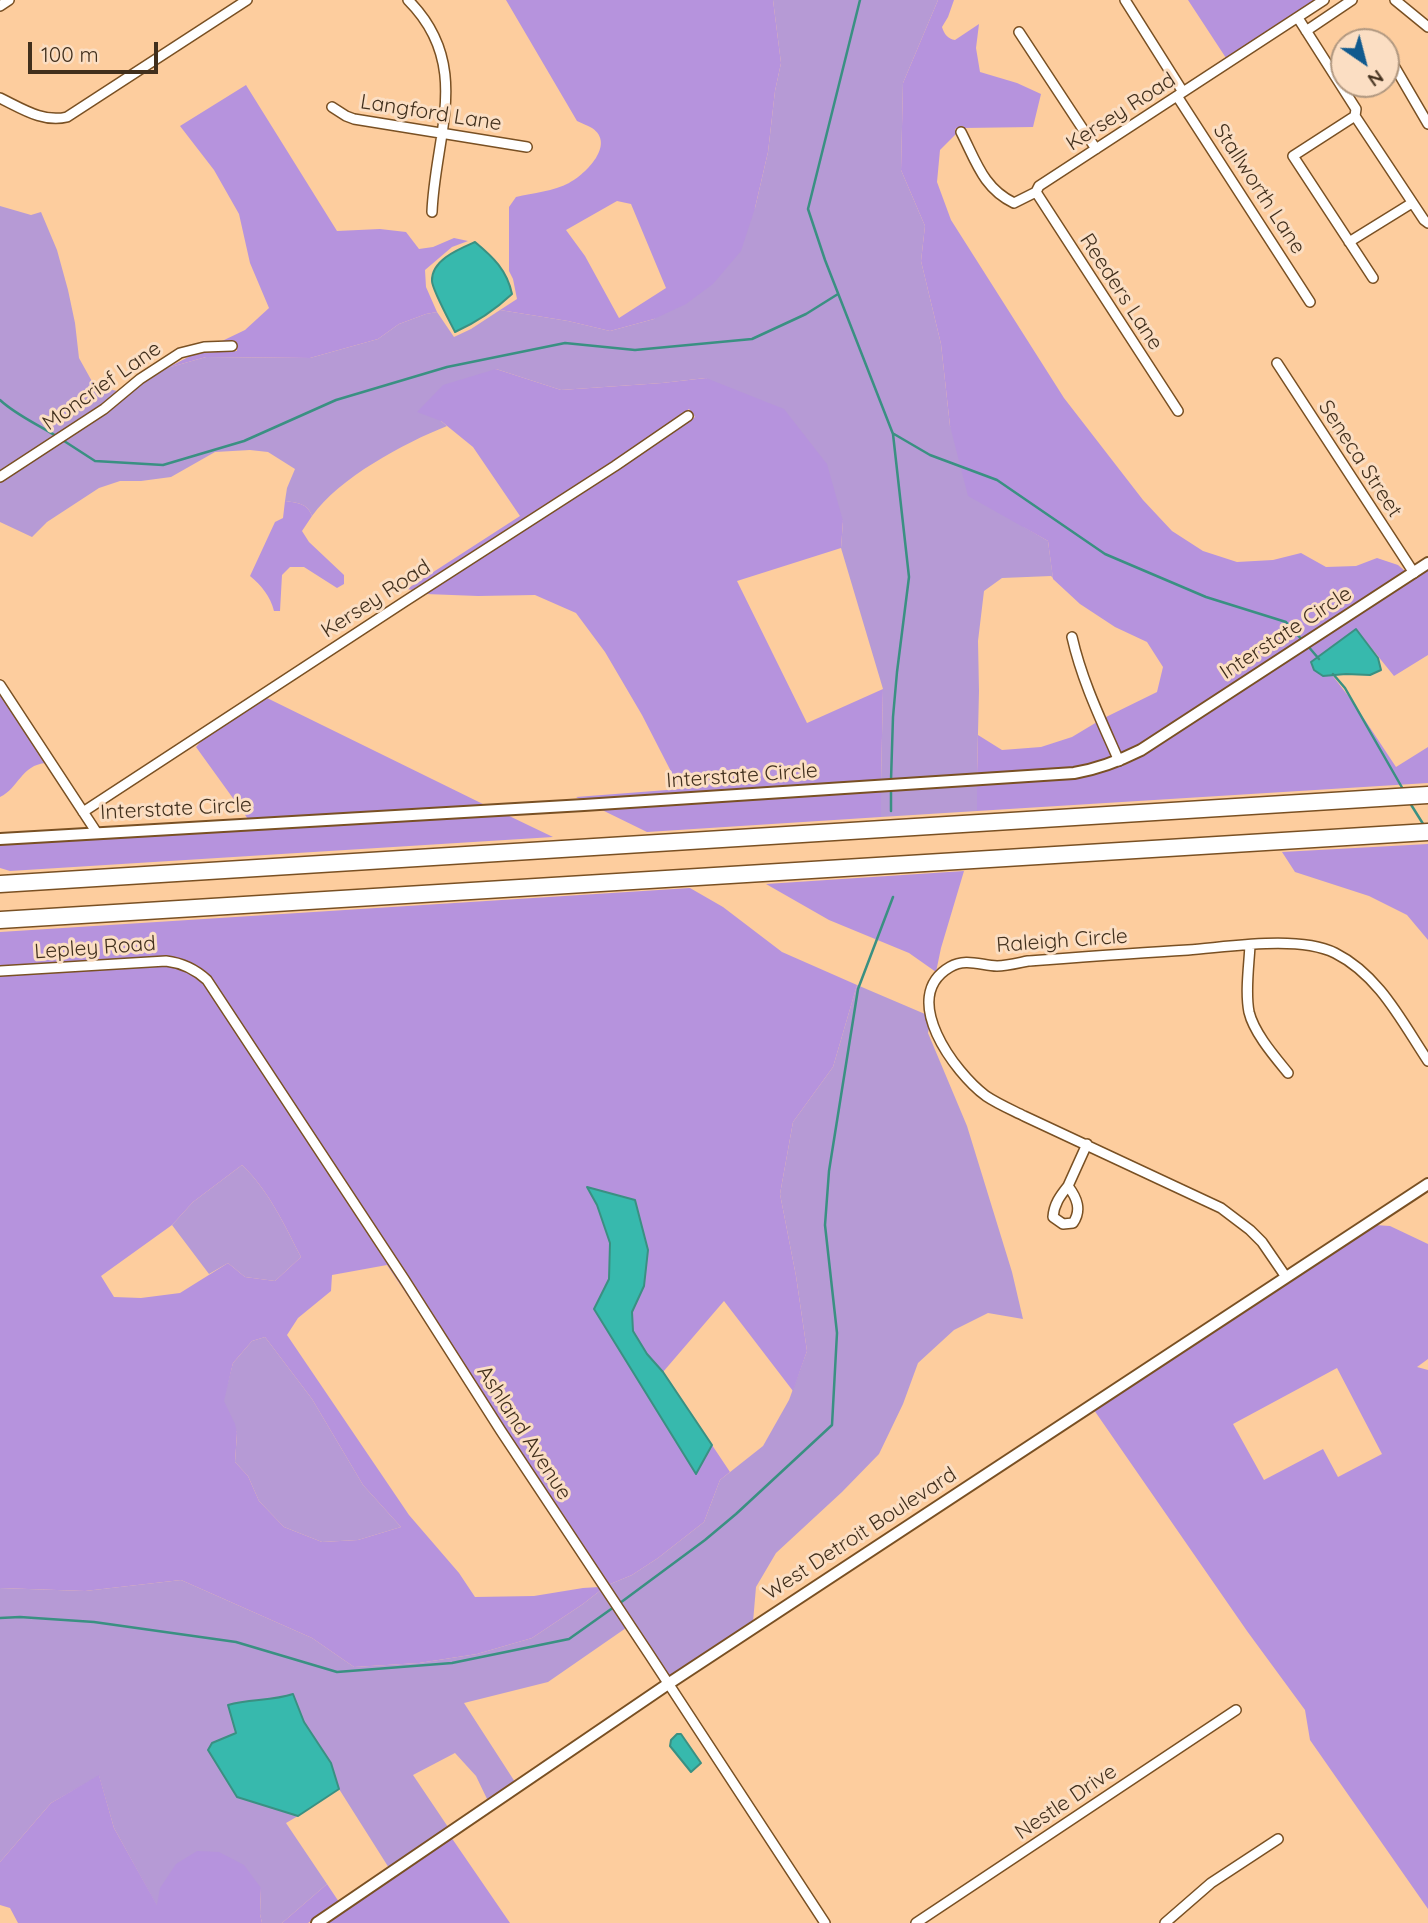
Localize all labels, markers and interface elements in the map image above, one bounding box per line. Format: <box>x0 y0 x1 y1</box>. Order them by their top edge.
scale bar <box>32 28 161 72</box>
north arrow <box>1330 28 1400 98</box>
text: 100 m <box>41 41 99 67</box>
text: N <box>1363 65 1389 92</box>
street label: Kersey Road <box>1062 67 1180 157</box>
street label: Langford Lane <box>359 89 503 137</box>
street label: Stallworth Lane <box>1208 119 1310 259</box>
street label: Reeders Lane <box>1074 229 1168 355</box>
street label: Moncrief Lane <box>38 336 166 436</box>
street label: Seneca Street <box>1313 396 1407 522</box>
street label: Kersey Road <box>317 554 435 644</box>
street label: Interstate Circle <box>1215 581 1357 685</box>
street label: Interstate Circle <box>665 758 819 794</box>
street label: Interstate Circle <box>100 792 252 826</box>
street label: Raleigh Circle <box>995 924 1129 958</box>
street label: Lepley Road <box>33 931 157 965</box>
street label: Ashland Avenue <box>471 1361 577 1505</box>
street label: West Detroit Boulevard <box>759 1462 961 1606</box>
street label: Nestle Drive <box>1011 1759 1121 1845</box>

